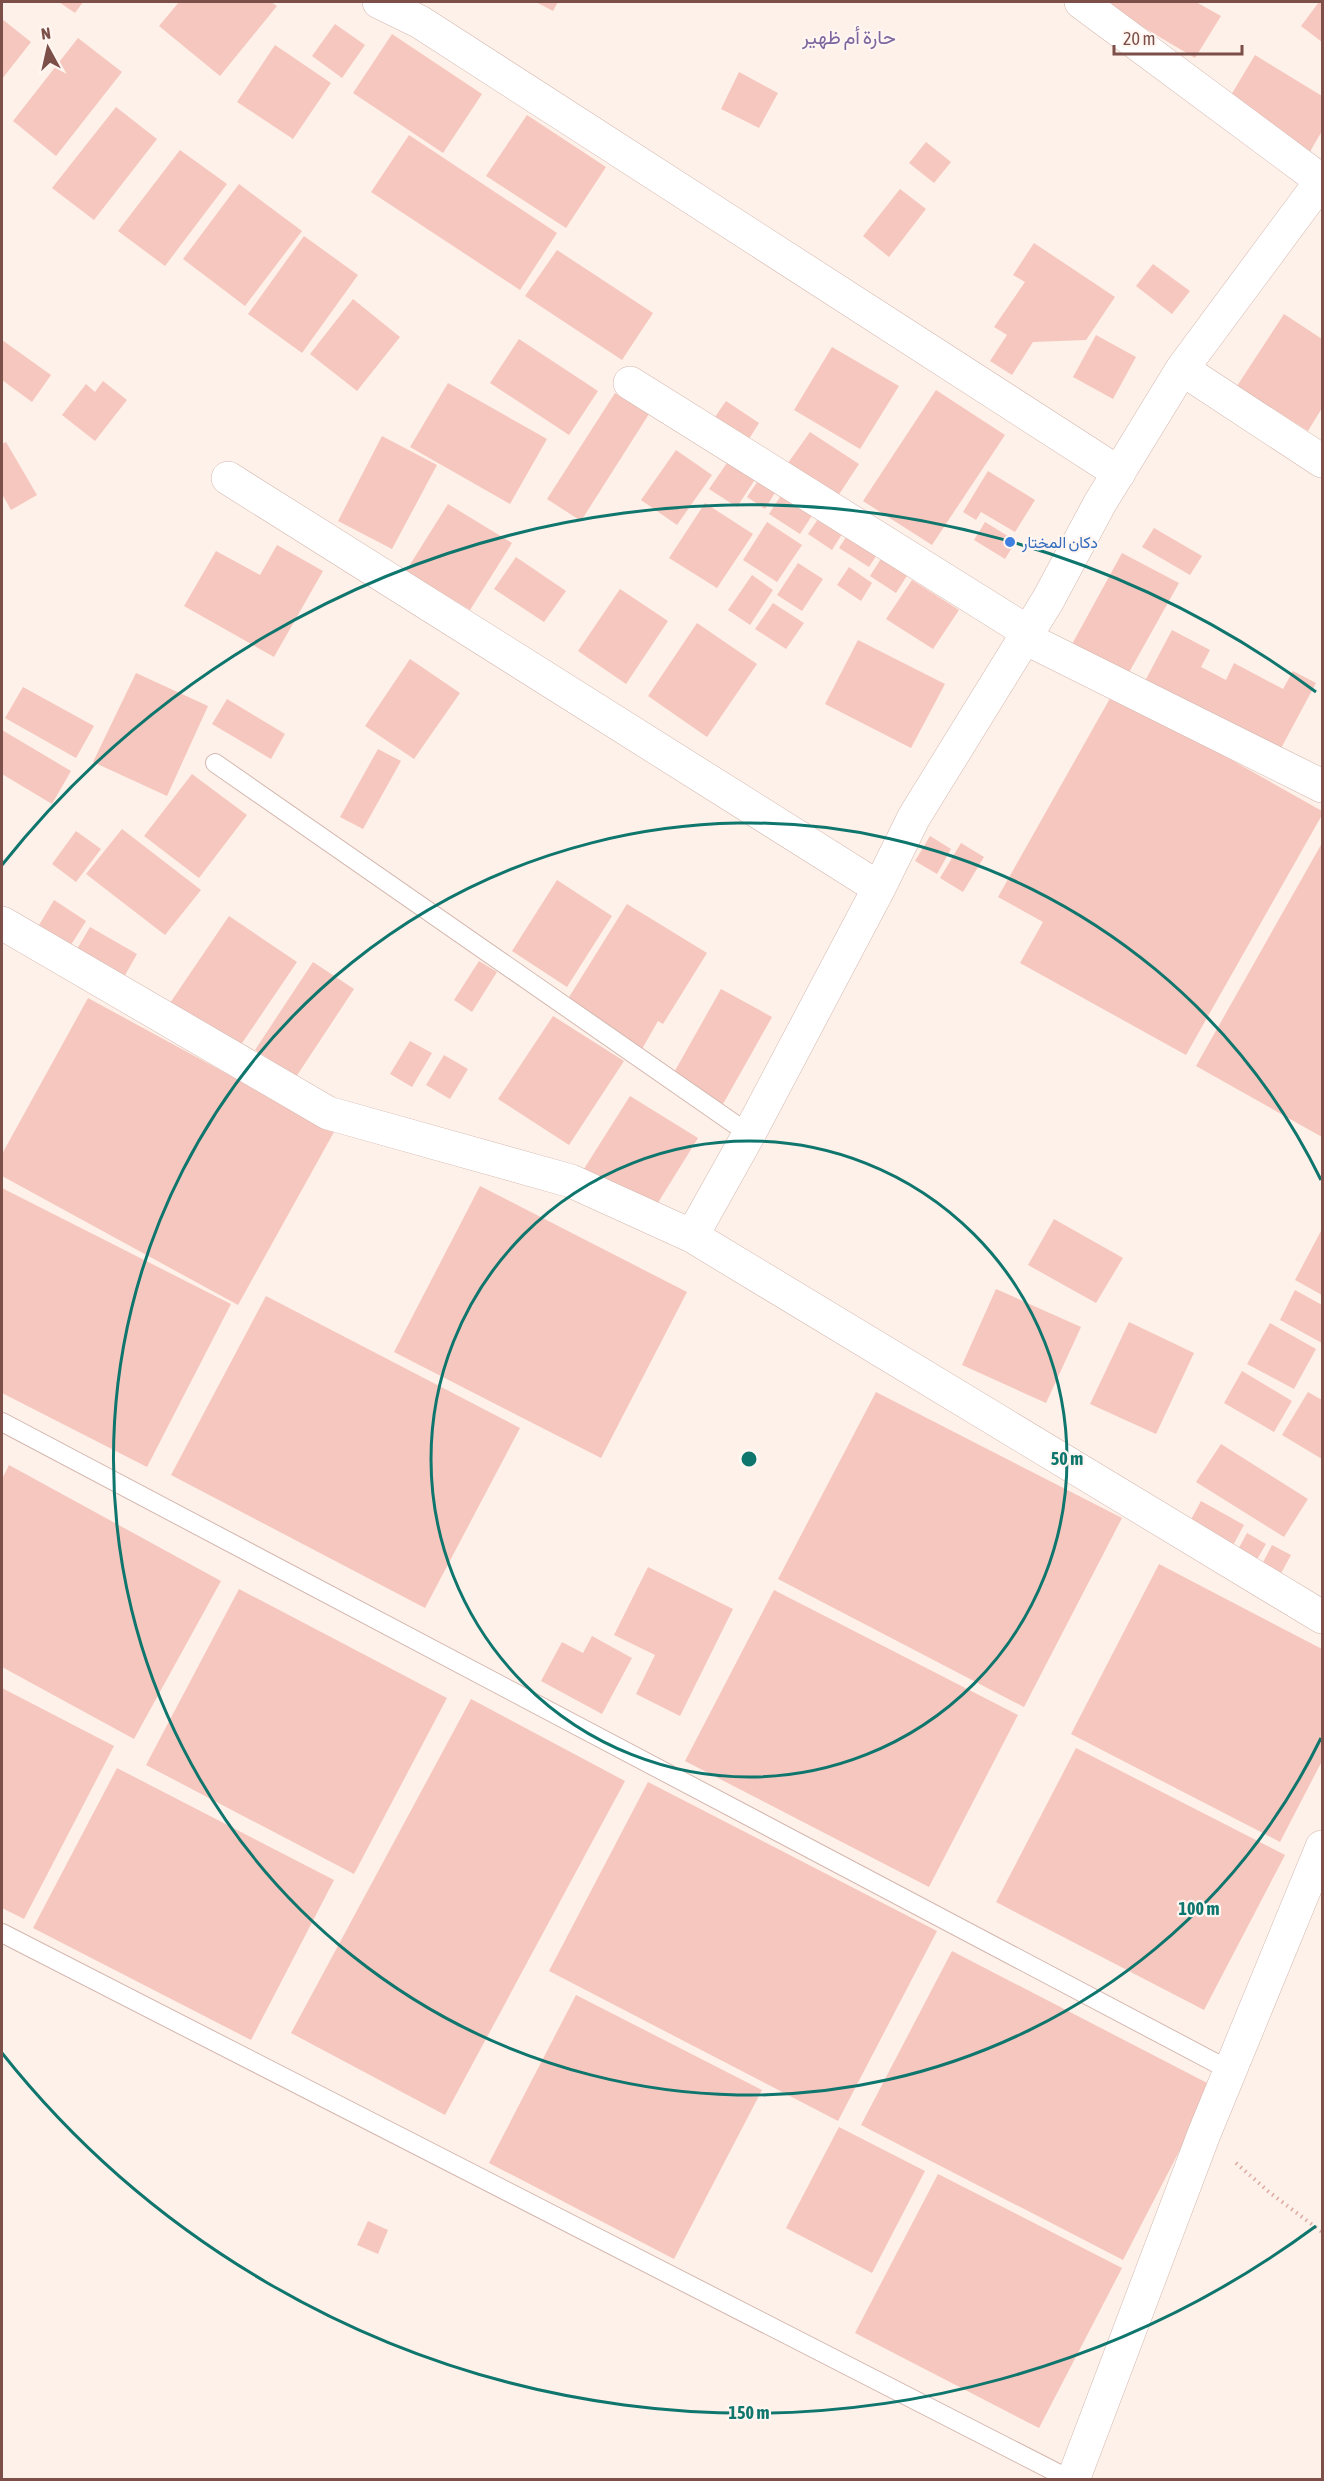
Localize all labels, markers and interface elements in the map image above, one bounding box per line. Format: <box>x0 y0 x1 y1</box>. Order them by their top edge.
north arrow <box>18 18 78 78</box>
scale bar <box>1114 18 1242 56</box>
text: N <box>40 24 52 43</box>
district label: حارة أم ظهير <box>801 25 896 50</box>
text: 20 m <box>1123 28 1155 49</box>
place label: دكان المختار <box>1021 533 1098 553</box>
marker: دكان المختار <box>1003 535 1017 549</box>
text: 50 m <box>1051 1448 1083 1469</box>
centre of rings <box>739 1449 759 1469</box>
text: 100 m <box>1179 1898 1219 1919</box>
text: 150 m <box>729 2402 769 2423</box>

